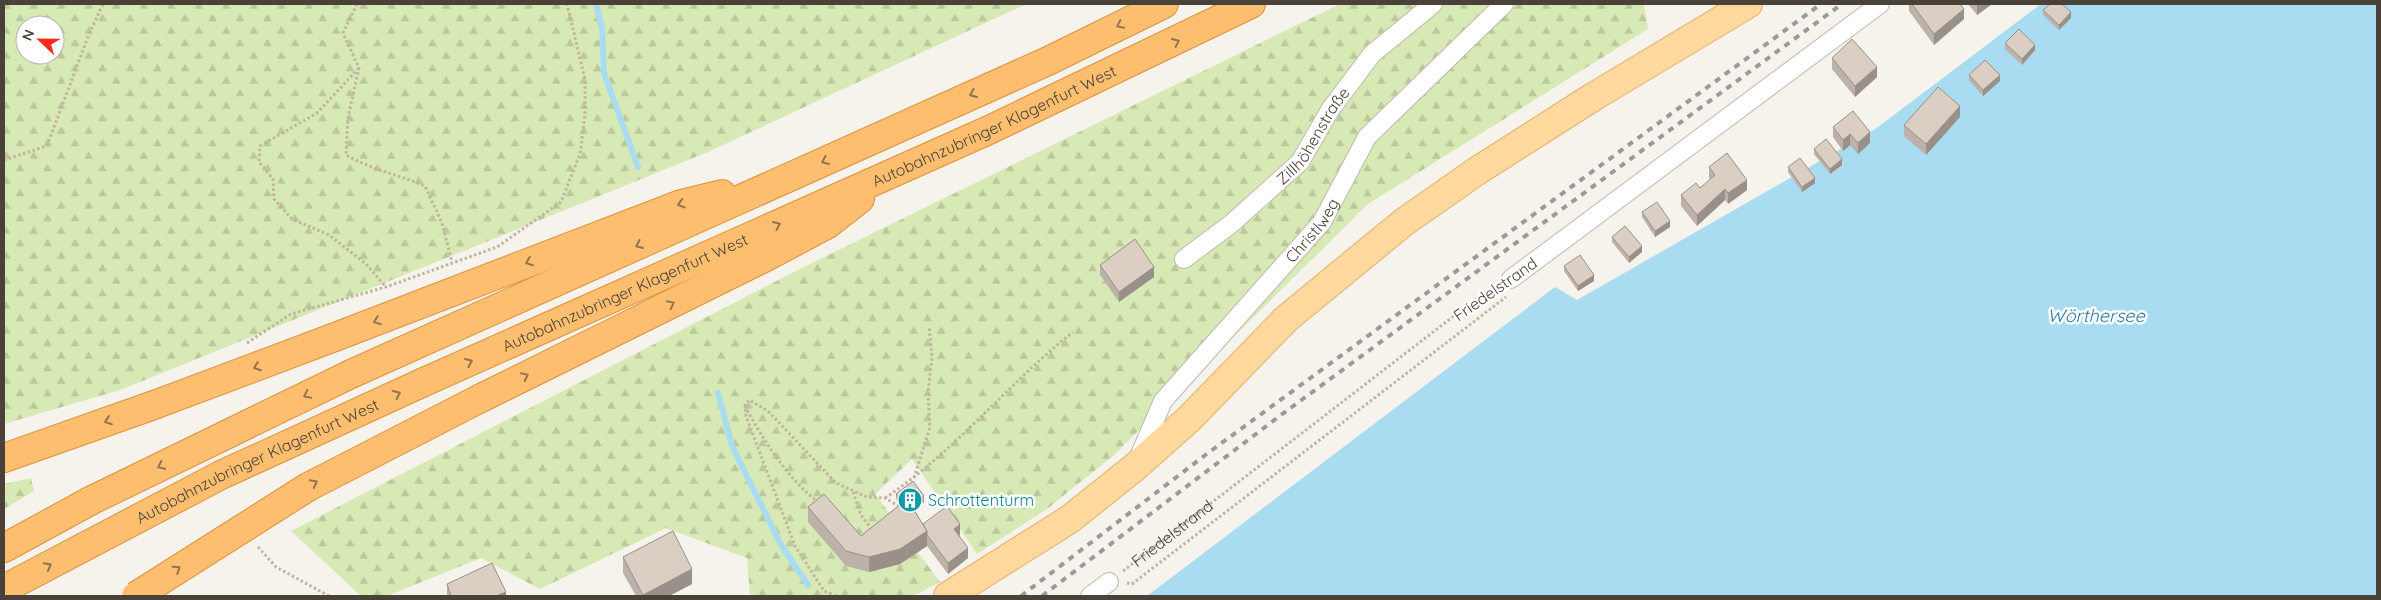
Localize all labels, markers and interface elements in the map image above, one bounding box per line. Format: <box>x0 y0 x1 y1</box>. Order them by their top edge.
north arrow <box>15 15 65 65</box>
one-way arrow <box>1116 19 1125 29</box>
text: N <box>18 27 38 43</box>
one-way arrow <box>1171 38 1180 48</box>
street label: Autobahnzubringer Klagenfurt West <box>869 60 1119 191</box>
street label: Zillhöhenstraße <box>1272 83 1354 189</box>
one-way arrow <box>969 88 978 99</box>
one-way arrow <box>821 155 830 165</box>
street label: Christlweg <box>1281 195 1343 267</box>
one-way arrow <box>677 199 685 209</box>
one-way arrow <box>772 220 781 231</box>
street label: Autobahnzubringer Klagenfurt West <box>499 229 751 356</box>
one-way arrow <box>635 238 644 249</box>
street label: Friedelstrand <box>1449 253 1541 325</box>
one-way arrow <box>525 256 534 266</box>
one-way arrow <box>665 300 674 310</box>
water label: Wörthersee <box>2047 304 2146 327</box>
one-way arrow <box>374 315 382 325</box>
one-way arrow <box>464 357 473 368</box>
one-way arrow <box>253 360 262 371</box>
one-way arrow <box>520 372 529 382</box>
one-way arrow <box>304 389 313 399</box>
one-way arrow <box>392 390 401 400</box>
street label: Autobahnzubringer Klagenfurt West <box>133 394 382 528</box>
one-way arrow <box>104 415 113 425</box>
one-way arrow <box>157 460 166 470</box>
one-way arrow <box>309 479 318 489</box>
building icon: Schrottenturm <box>897 487 923 513</box>
place label: Schrottenturm <box>928 490 1034 510</box>
street label: Friedelstrand <box>1127 495 1217 571</box>
one-way arrow <box>42 562 51 572</box>
one-way arrow <box>171 566 180 576</box>

